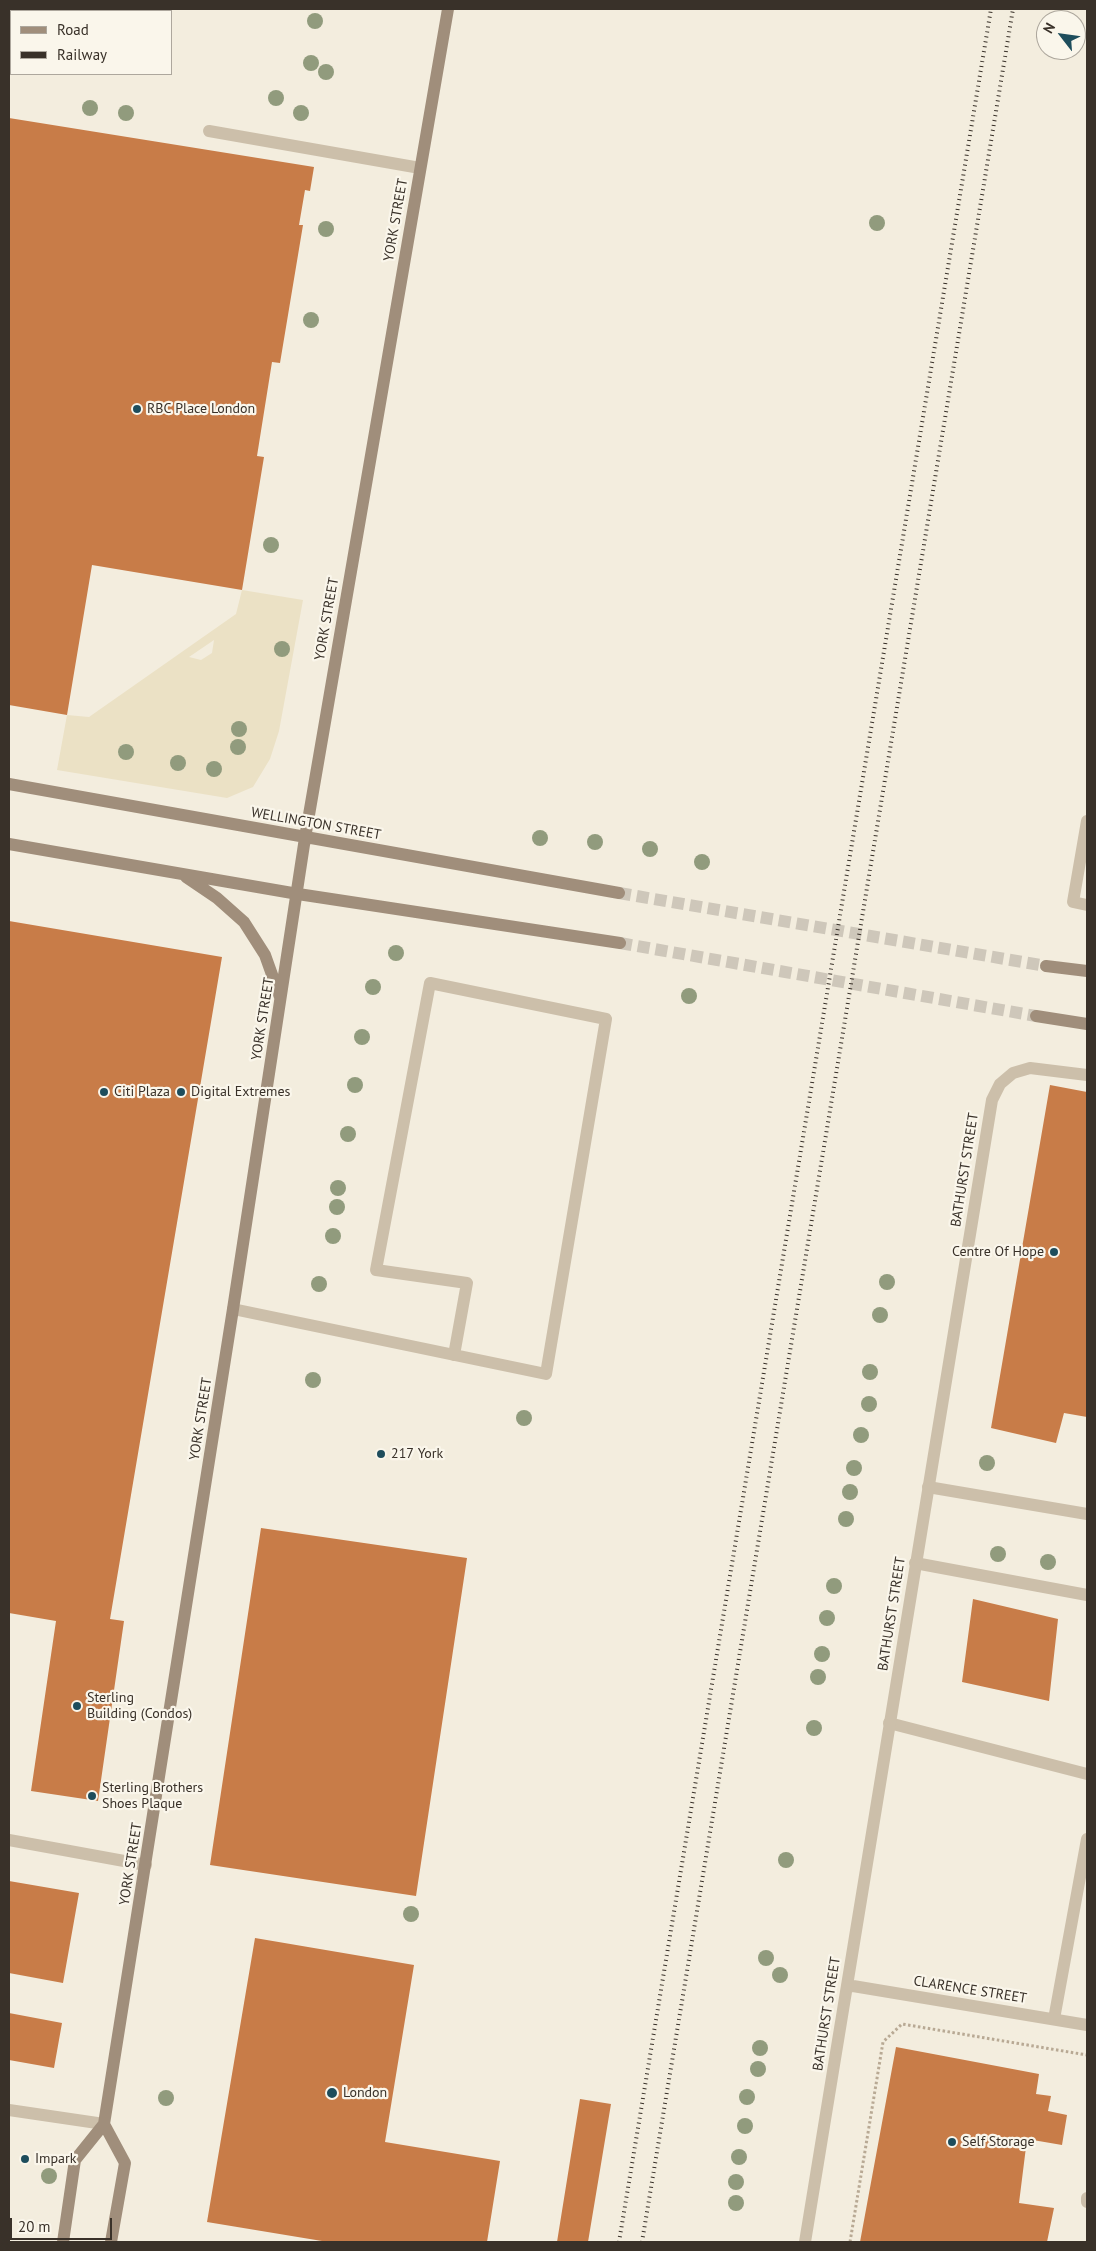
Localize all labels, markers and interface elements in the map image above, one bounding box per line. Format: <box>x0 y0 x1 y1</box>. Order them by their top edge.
legend <box>10 10 172 75</box>
north arrow <box>1036 10 1086 60</box>
text: Road <box>57 20 89 39</box>
text: N <box>1039 20 1059 36</box>
text: Railway <box>57 45 107 64</box>
street label: YORK STREET <box>380 177 412 263</box>
place label: RBC Place London <box>147 401 255 417</box>
marker: RBC Place London <box>131 403 143 415</box>
street label: YORK STREET <box>311 576 343 662</box>
street label: WELLINGTON STREET <box>250 804 382 844</box>
street label: YORK STREET <box>248 976 278 1062</box>
place label: Citi Plaza <box>114 1084 170 1100</box>
place label: Digital Extremes <box>191 1084 290 1100</box>
marker: Citi Plaza <box>98 1086 110 1098</box>
marker: Digital Extremes <box>175 1086 187 1098</box>
street label: BATHURST STREET <box>948 1112 982 1228</box>
place label: Centre Of Hope <box>952 1244 1044 1260</box>
marker: Centre Of Hope <box>1048 1246 1060 1258</box>
street label: YORK STREET <box>186 1376 216 1462</box>
place label: 217 York <box>391 1446 443 1462</box>
marker: 217 York <box>375 1448 387 1460</box>
street label: BATHURST STREET <box>875 1556 909 1672</box>
place label: Sterling Building (Condos) <box>87 1690 192 1722</box>
marker: Sterling Building (Condos) <box>71 1700 83 1712</box>
place label: Sterling Brothers Shoes Plaque <box>102 1780 203 1812</box>
marker: Sterling Brothers Shoes Plaque <box>86 1790 98 1802</box>
street label: YORK STREET <box>116 1821 146 1907</box>
street label: BATHURST STREET <box>810 1956 844 2072</box>
street label: CLARENCE STREET <box>912 1973 1028 2007</box>
place label: London <box>343 2085 387 2101</box>
marker: London <box>325 2086 339 2100</box>
place label: Self Storage <box>962 2134 1035 2150</box>
marker: Self Storage <box>946 2136 958 2148</box>
place label: Impark <box>35 2151 76 2167</box>
marker: Impark <box>19 2153 31 2165</box>
scale bar <box>12 2208 115 2240</box>
text: 20 m <box>18 2217 51 2236</box>

